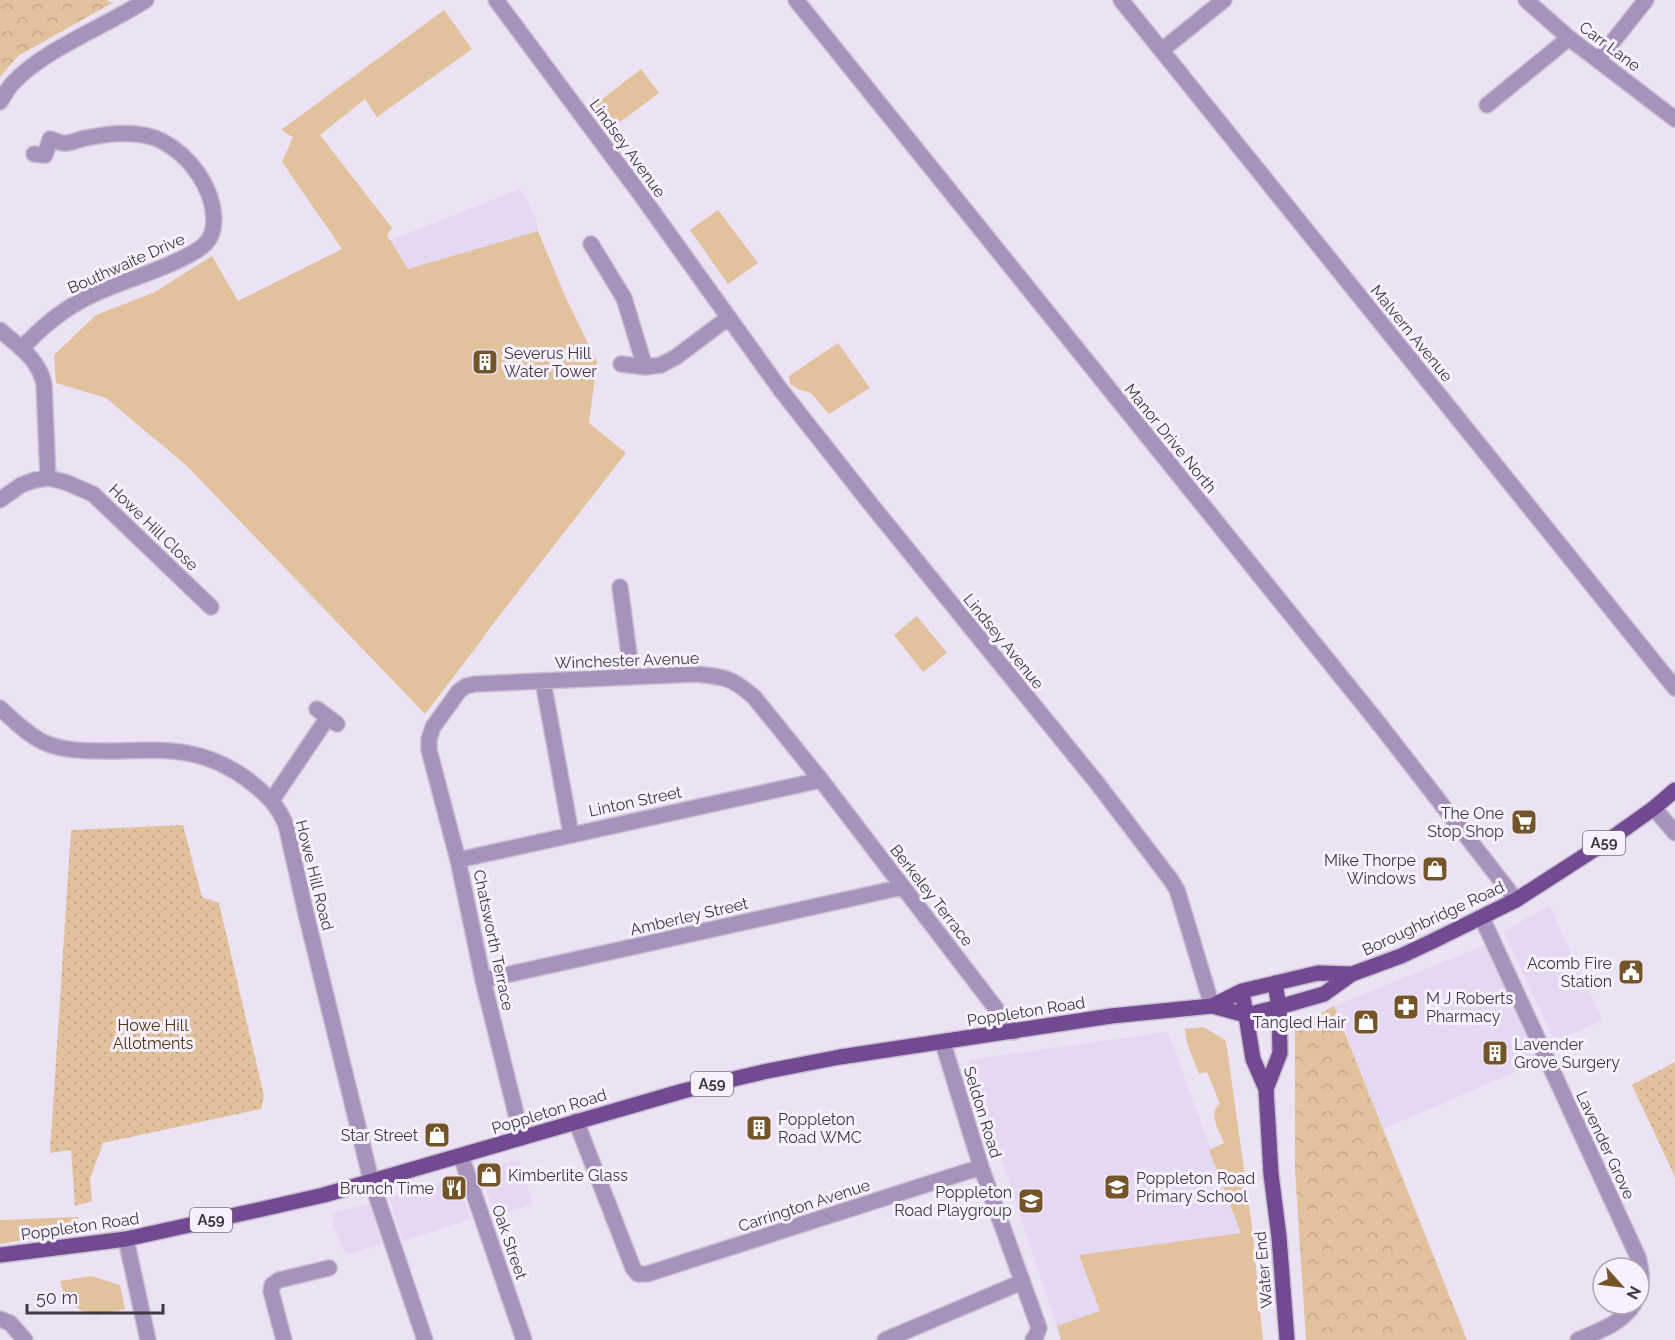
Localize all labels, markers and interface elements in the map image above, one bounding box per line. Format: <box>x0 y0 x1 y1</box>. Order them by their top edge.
street label: Carr Lane <box>1575 17 1644 75</box>
street label: Lindsey Avenue <box>586 95 670 201</box>
street label: Bouthwaite Drive <box>65 229 188 298</box>
street label: Malvern Avenue <box>1367 281 1456 386</box>
place label: Severus Hill Water Tower <box>504 344 597 381</box>
building icon: Severus Hill Water Tower <box>470 347 500 377</box>
street label: Manor Drive North <box>1121 380 1221 497</box>
street label: Howe Hill Close <box>105 480 202 575</box>
street label: Lindsey Avenue <box>959 590 1048 693</box>
street label: Winchester Avenue <box>555 648 699 673</box>
street label: Linton Street <box>587 782 684 821</box>
place label: The One Stop Shop <box>1427 804 1504 841</box>
supermarket icon: The One Stop Shop <box>1509 807 1539 837</box>
street label: Howe Hill Road <box>292 818 337 932</box>
road number: A59 <box>1583 831 1625 855</box>
street label: Berkeley Terrace <box>886 841 977 950</box>
place label: Mike Thorpe Windows <box>1324 851 1416 888</box>
shop icon: Mike Thorpe Windows <box>1420 854 1450 884</box>
street label: Chatsworth Terrace <box>469 868 518 1012</box>
street label: Boroughbridge Road <box>1359 877 1507 960</box>
street label: Amberley Street <box>628 894 751 939</box>
place label: Acomb Fire Station <box>1527 954 1612 991</box>
public building icon: Acomb Fire Station <box>1616 957 1646 987</box>
place label: M J Roberts Pharmacy <box>1426 989 1513 1026</box>
pharmacy icon: M J Roberts Pharmacy <box>1391 992 1421 1022</box>
street label: Poppleton Road <box>966 993 1086 1030</box>
shop icon: Tangled Hair <box>1351 1007 1381 1037</box>
place label: Tangled Hair <box>1253 1013 1346 1032</box>
park label: Howe Hill Allotments <box>113 1016 194 1053</box>
place label: Lavender Grove Surgery <box>1514 1035 1620 1072</box>
building icon: Lavender Grove Surgery <box>1480 1038 1510 1068</box>
street label: Seldon Road <box>960 1064 1005 1160</box>
road number: A59 <box>691 1072 733 1096</box>
street label: Poppleton Road <box>489 1085 609 1138</box>
street label: Lavender Grove <box>1572 1088 1639 1202</box>
place label: Poppleton Road WMC <box>778 1110 862 1147</box>
building icon: Poppleton Road WMC <box>744 1113 774 1143</box>
shop icon: Star Street <box>422 1120 452 1150</box>
place label: Star Street <box>341 1126 419 1145</box>
shop icon: Kimberlite Glass <box>474 1160 504 1190</box>
place label: Kimberlite Glass <box>508 1166 628 1185</box>
place label: Poppleton Road Primary School <box>1136 1169 1255 1206</box>
school or university icon: Poppleton Road Primary School <box>1102 1172 1132 1202</box>
restaurant icon: Brunch Time <box>439 1173 469 1203</box>
street label: Carrington Avenue <box>736 1175 872 1236</box>
place label: Brunch Time <box>340 1179 434 1198</box>
place label: Poppleton Road Playgroup <box>894 1183 1012 1220</box>
school or university icon: Poppleton Road Playgroup <box>1016 1186 1046 1216</box>
street label: Oak Street <box>488 1202 531 1283</box>
road number: A59 <box>190 1208 232 1232</box>
street label: Poppleton Road <box>20 1209 140 1244</box>
street label: Water End <box>1251 1231 1276 1309</box>
north arrow <box>1591 1256 1651 1316</box>
scale bar <box>27 1277 164 1315</box>
text: N <box>1623 1283 1645 1303</box>
text: 50 m <box>36 1287 78 1308</box>

